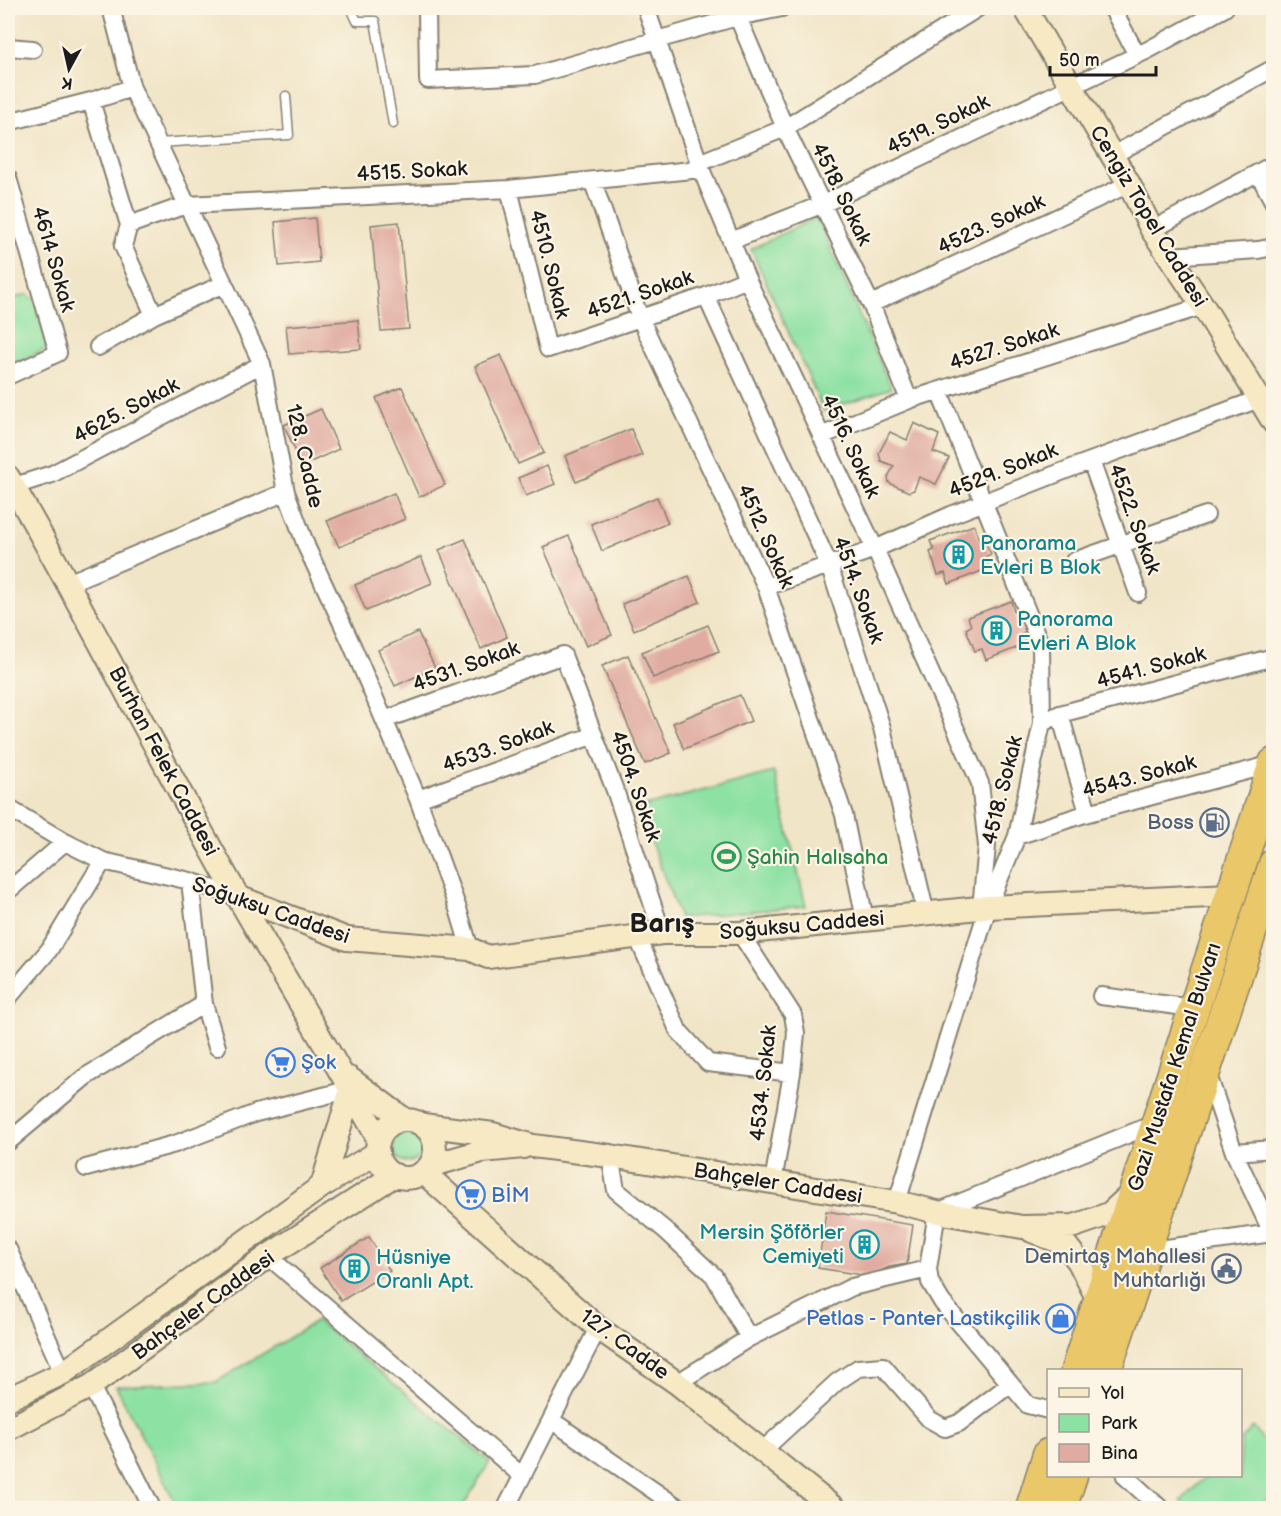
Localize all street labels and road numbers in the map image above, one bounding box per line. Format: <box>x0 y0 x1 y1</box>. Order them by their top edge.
street label: 4519. Sokak <box>883 89 994 160</box>
street label: Cengiz Topel Caddesi <box>1084 121 1213 312</box>
street label: 4518. Sokak <box>806 139 877 250</box>
street label: 4515. Sokak <box>356 156 469 187</box>
street label: 4523. Sokak <box>933 188 1050 260</box>
street label: 4614 Sokak <box>27 204 81 315</box>
street label: 4510. Sokak <box>524 207 575 322</box>
street label: 4521. Sokak <box>584 264 697 324</box>
street label: 4527. Sokak <box>946 317 1063 376</box>
street label: 4625. Sokak <box>69 372 184 449</box>
street label: 4516. Sokak <box>816 390 886 503</box>
street label: 128. Cadde <box>280 402 329 511</box>
street label: 4529. Sokak <box>945 437 1062 504</box>
street label: 4522. Sokak <box>1103 461 1166 578</box>
street label: 4512. Sokak <box>731 480 800 593</box>
street label: 4514. Sokak <box>828 533 890 648</box>
street label: 4531. Sokak <box>409 635 524 697</box>
street label: 4541. Sokak <box>1094 641 1209 694</box>
street label: Burhan Felek Caddesi <box>103 662 224 860</box>
street label: 4533. Sokak <box>439 715 558 778</box>
street label: 4504. Sokak <box>605 727 666 846</box>
street label: 4518. Sokak <box>977 732 1028 847</box>
street label: 4543. Sokak <box>1080 749 1199 804</box>
street label: Soğuksu Caddesi <box>189 872 353 949</box>
street label: Soğuksu Caddesi <box>719 906 885 945</box>
street label: Gazi Mustafa Kemal Bulvarı <box>1122 940 1227 1195</box>
street label: 4534. Sokak <box>745 1023 782 1142</box>
street label: Bahçeler Caddesi <box>692 1158 864 1209</box>
street label: Bahçeler Caddesi <box>127 1245 280 1366</box>
street label: 127. Cadde <box>575 1304 674 1385</box>

